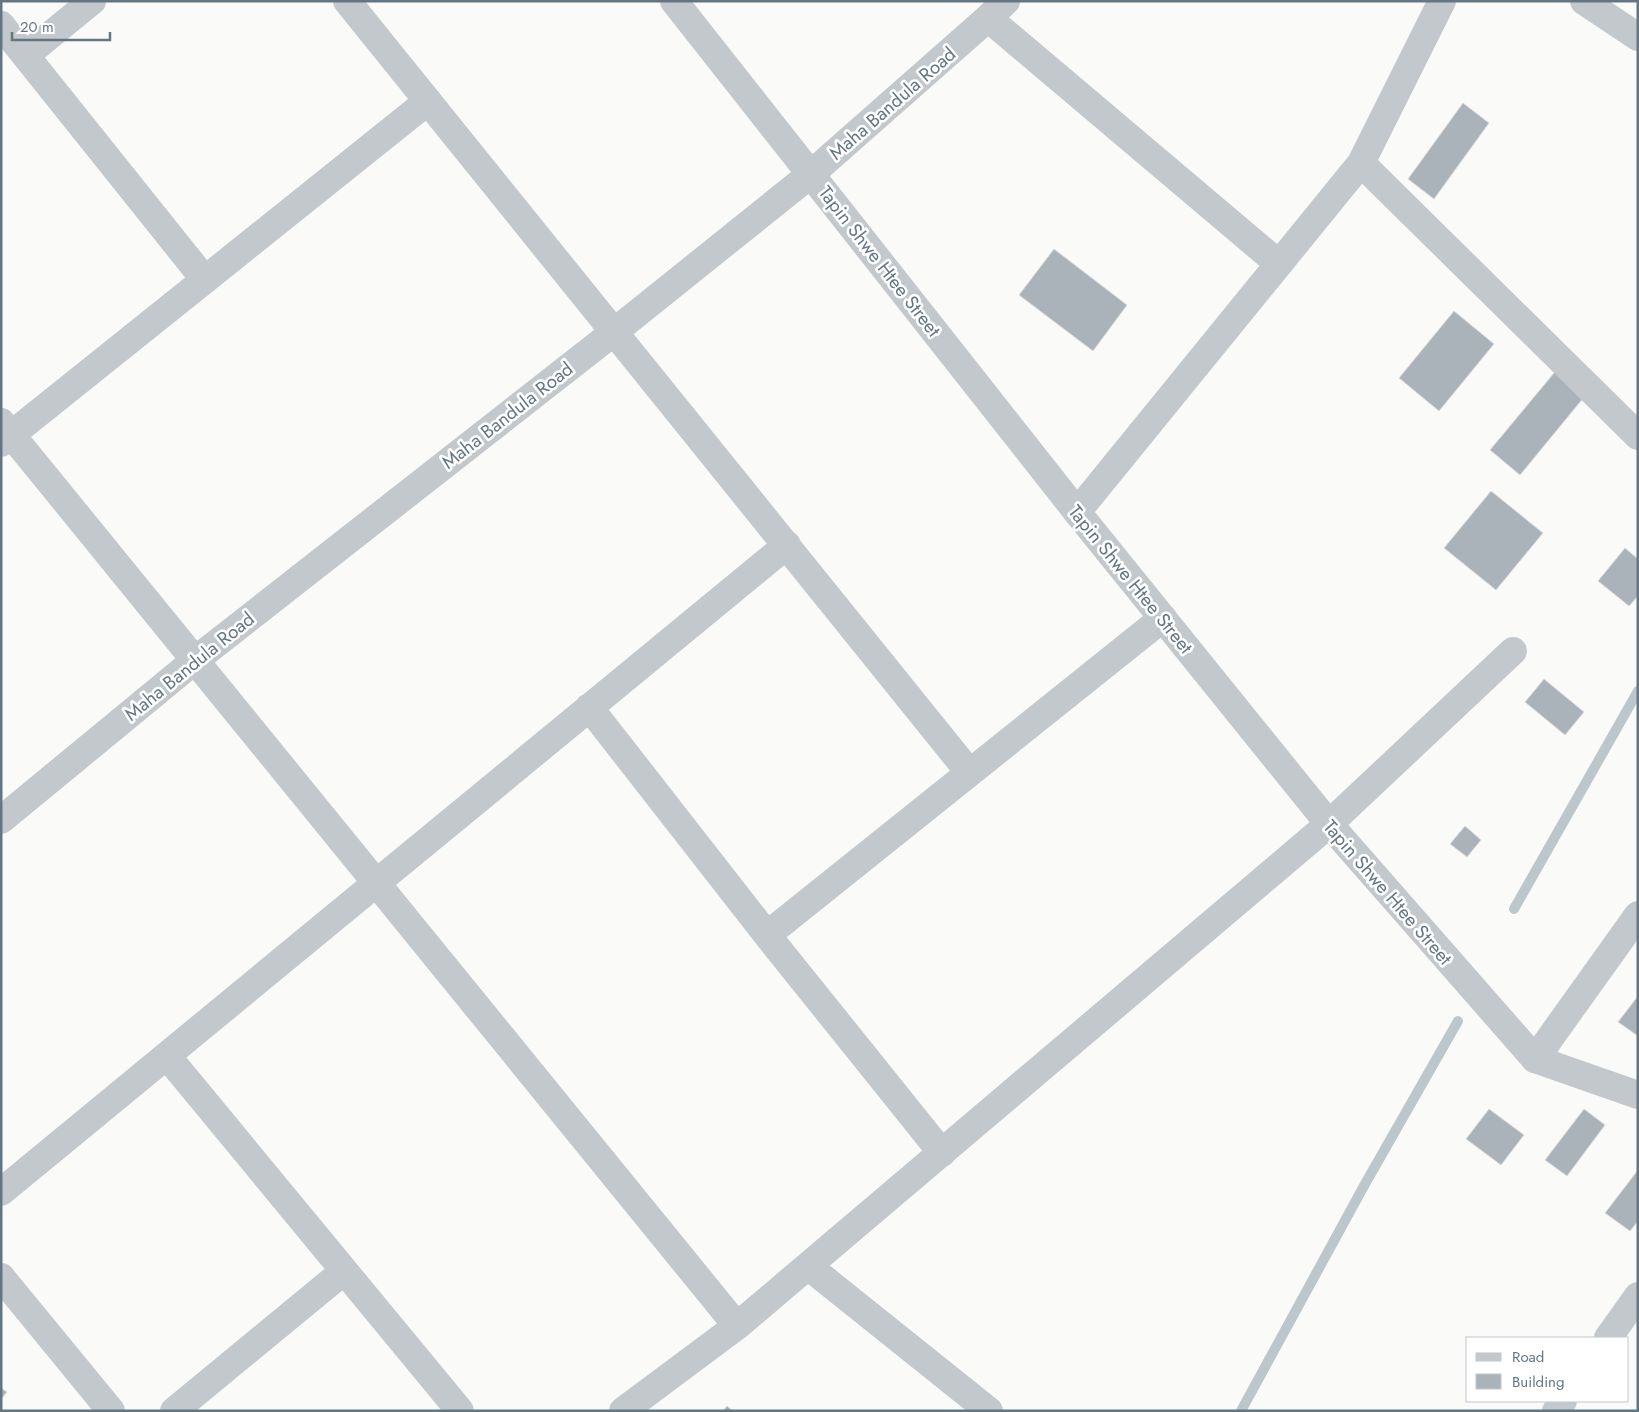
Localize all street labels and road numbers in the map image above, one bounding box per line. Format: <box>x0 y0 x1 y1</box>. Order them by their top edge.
street label: Maha Bandula Road <box>823 41 962 166</box>
street label: Tapin Shwe Htee Street <box>812 180 947 343</box>
street label: Maha Bandula Road <box>436 355 579 475</box>
street label: Tapin Shwe Htee Street <box>1062 499 1199 660</box>
street label: Maha Bandula Road <box>119 606 260 727</box>
street label: Tapin Shwe Htee Street <box>1317 814 1459 971</box>

